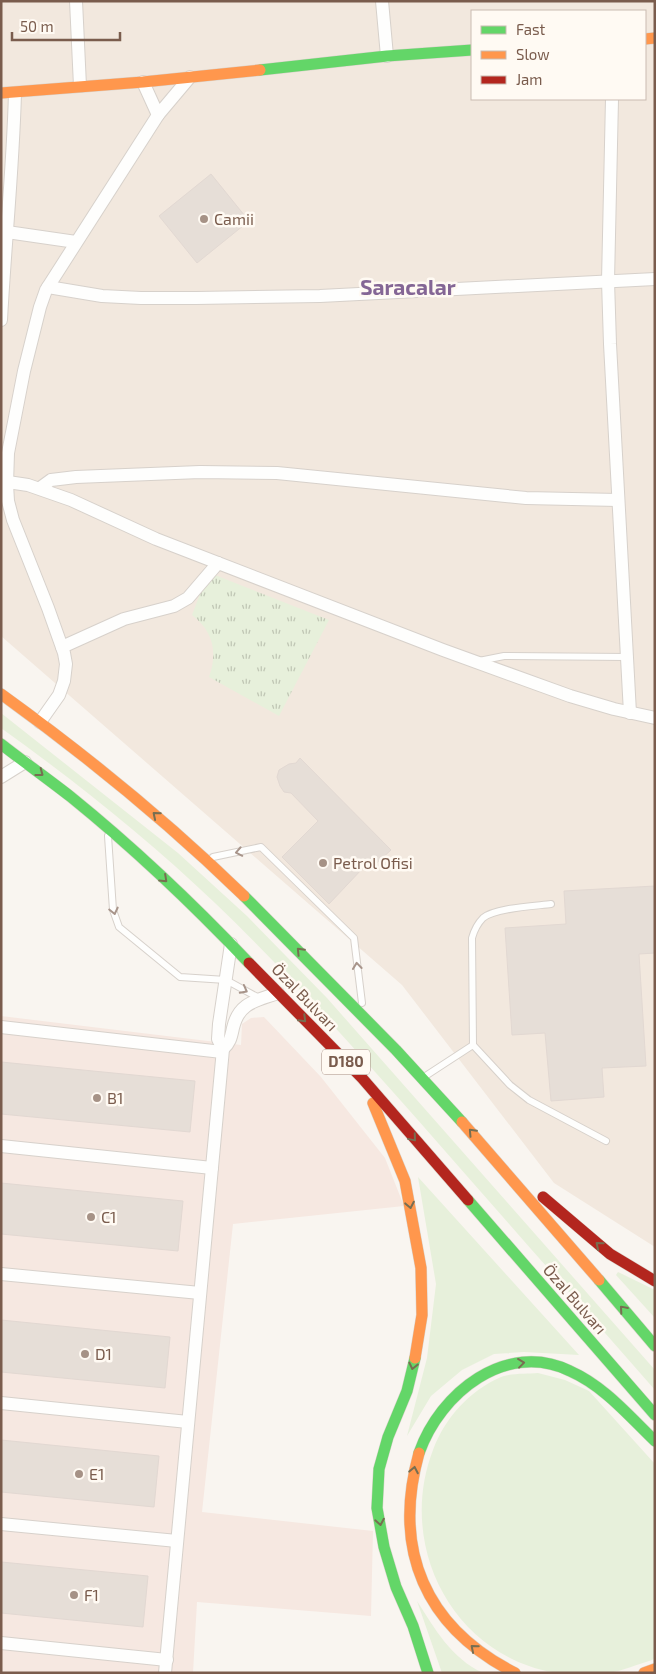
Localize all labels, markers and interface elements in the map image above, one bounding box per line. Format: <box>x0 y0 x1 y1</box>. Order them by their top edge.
scale bar <box>12 10 120 42</box>
legend <box>471 10 646 100</box>
text: 50 m <box>20 17 54 35</box>
text: Fast <box>516 20 546 38</box>
text: Slow <box>516 45 550 63</box>
text: Jam <box>516 70 542 88</box>
place label: Camii <box>214 209 254 228</box>
marker: Camii <box>198 213 210 225</box>
district label: Saracalar <box>360 274 456 299</box>
one-way arrow <box>34 768 43 776</box>
one-way arrow <box>153 812 162 821</box>
one-way arrow <box>235 846 244 856</box>
place label: Petrol Ofisi <box>333 853 413 872</box>
marker: Petrol Ofisi <box>317 857 329 869</box>
one-way arrow <box>158 873 167 882</box>
one-way arrow <box>108 906 119 915</box>
one-way arrow <box>297 948 306 957</box>
street label: Özal Bulvarı <box>268 959 342 1034</box>
one-way arrow <box>352 962 363 970</box>
one-way arrow <box>239 984 248 994</box>
one-way arrow <box>297 1013 306 1022</box>
road number: D180 <box>322 1050 370 1074</box>
place label: B1 <box>107 1088 123 1107</box>
marker: B1 <box>91 1092 103 1104</box>
one-way arrow <box>469 1129 478 1138</box>
one-way arrow <box>407 1133 416 1142</box>
one-way arrow <box>404 1201 414 1210</box>
place label: C1 <box>101 1207 117 1226</box>
marker: C1 <box>85 1211 97 1223</box>
one-way arrow <box>596 1242 605 1251</box>
street label: Özal Bulvarı <box>540 1260 611 1338</box>
one-way arrow <box>620 1306 629 1315</box>
place label: D1 <box>95 1344 112 1363</box>
marker: D1 <box>79 1348 91 1360</box>
one-way arrow <box>518 1358 526 1369</box>
one-way arrow <box>408 1362 419 1371</box>
place label: E1 <box>89 1464 104 1483</box>
one-way arrow <box>408 1466 419 1475</box>
marker: E1 <box>73 1468 85 1480</box>
one-way arrow <box>374 1518 384 1527</box>
place label: F1 <box>84 1585 99 1604</box>
marker: F1 <box>68 1589 80 1601</box>
one-way arrow <box>470 1644 479 1653</box>

